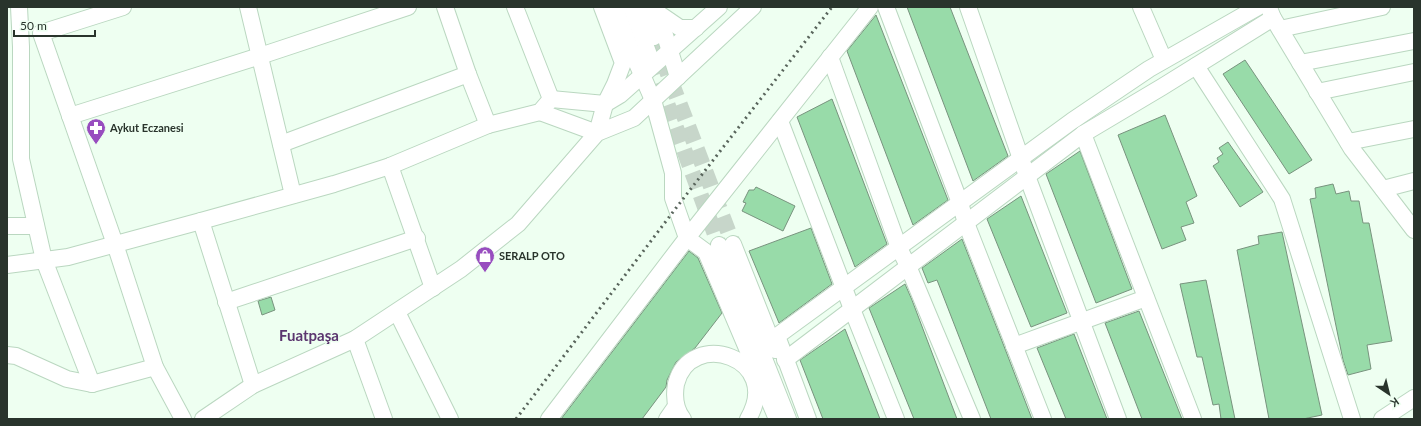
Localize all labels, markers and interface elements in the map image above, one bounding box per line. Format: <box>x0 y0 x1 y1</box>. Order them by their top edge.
scale bar <box>14 12 95 38</box>
text: 50 m <box>20 18 47 33</box>
pharmacy icon: Aykut Eczanesi <box>85 117 107 145</box>
place label: Aykut Eczanesi <box>109 121 184 134</box>
shop icon: SERALP OTO <box>474 245 496 273</box>
place label: SERALP OTO <box>499 249 565 262</box>
district label: Fuatpaşa <box>279 326 339 344</box>
north arrow <box>1369 374 1409 414</box>
text: K <box>1388 395 1402 410</box>

